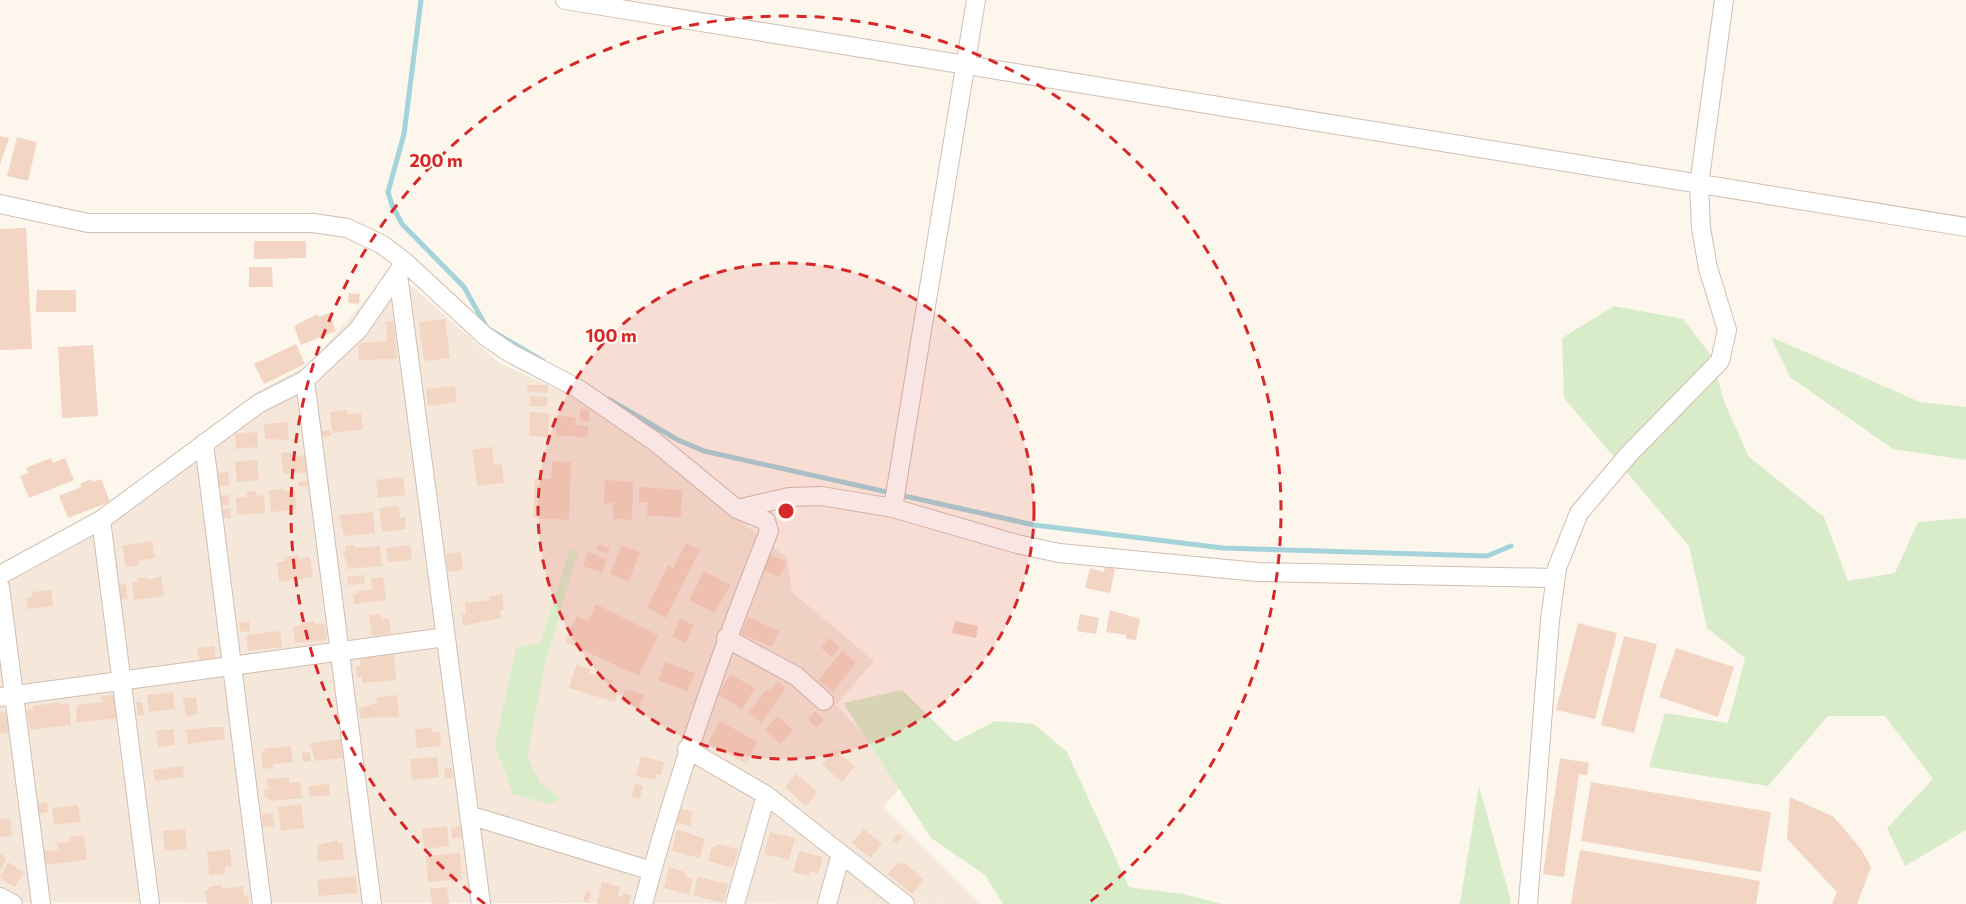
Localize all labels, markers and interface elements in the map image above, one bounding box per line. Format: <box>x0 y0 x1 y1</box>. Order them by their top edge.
text: 200 m <box>409 149 463 171</box>
text: 100 m <box>585 324 637 346</box>
centre of rings <box>776 501 796 521</box>

